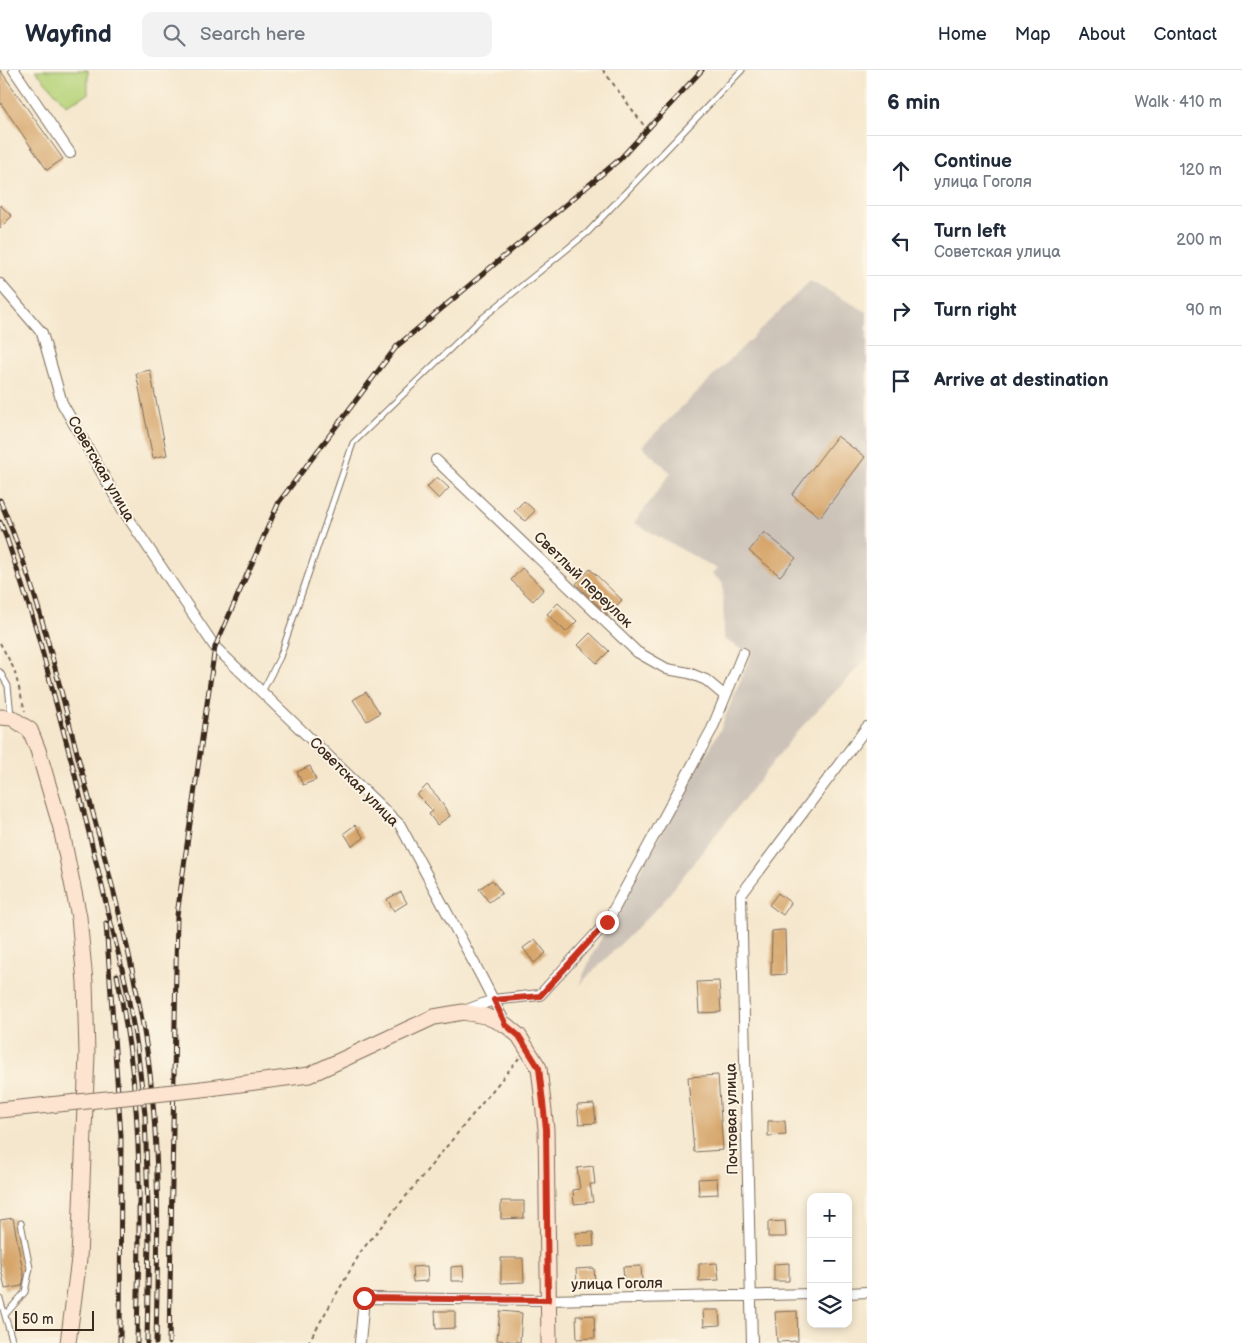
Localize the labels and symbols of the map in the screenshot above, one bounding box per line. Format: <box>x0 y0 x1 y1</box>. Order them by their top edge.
street label: Советская улица <box>63 413 139 525</box>
street label: Светлый переулок <box>530 528 636 632</box>
street label: Советская улица <box>305 733 403 831</box>
route end <box>596 911 619 934</box>
street label: Почтовая улица <box>722 1063 742 1175</box>
street label: улица Гоголя <box>571 1274 663 1294</box>
route start <box>353 1287 376 1310</box>
scale bar <box>15 1308 94 1331</box>

